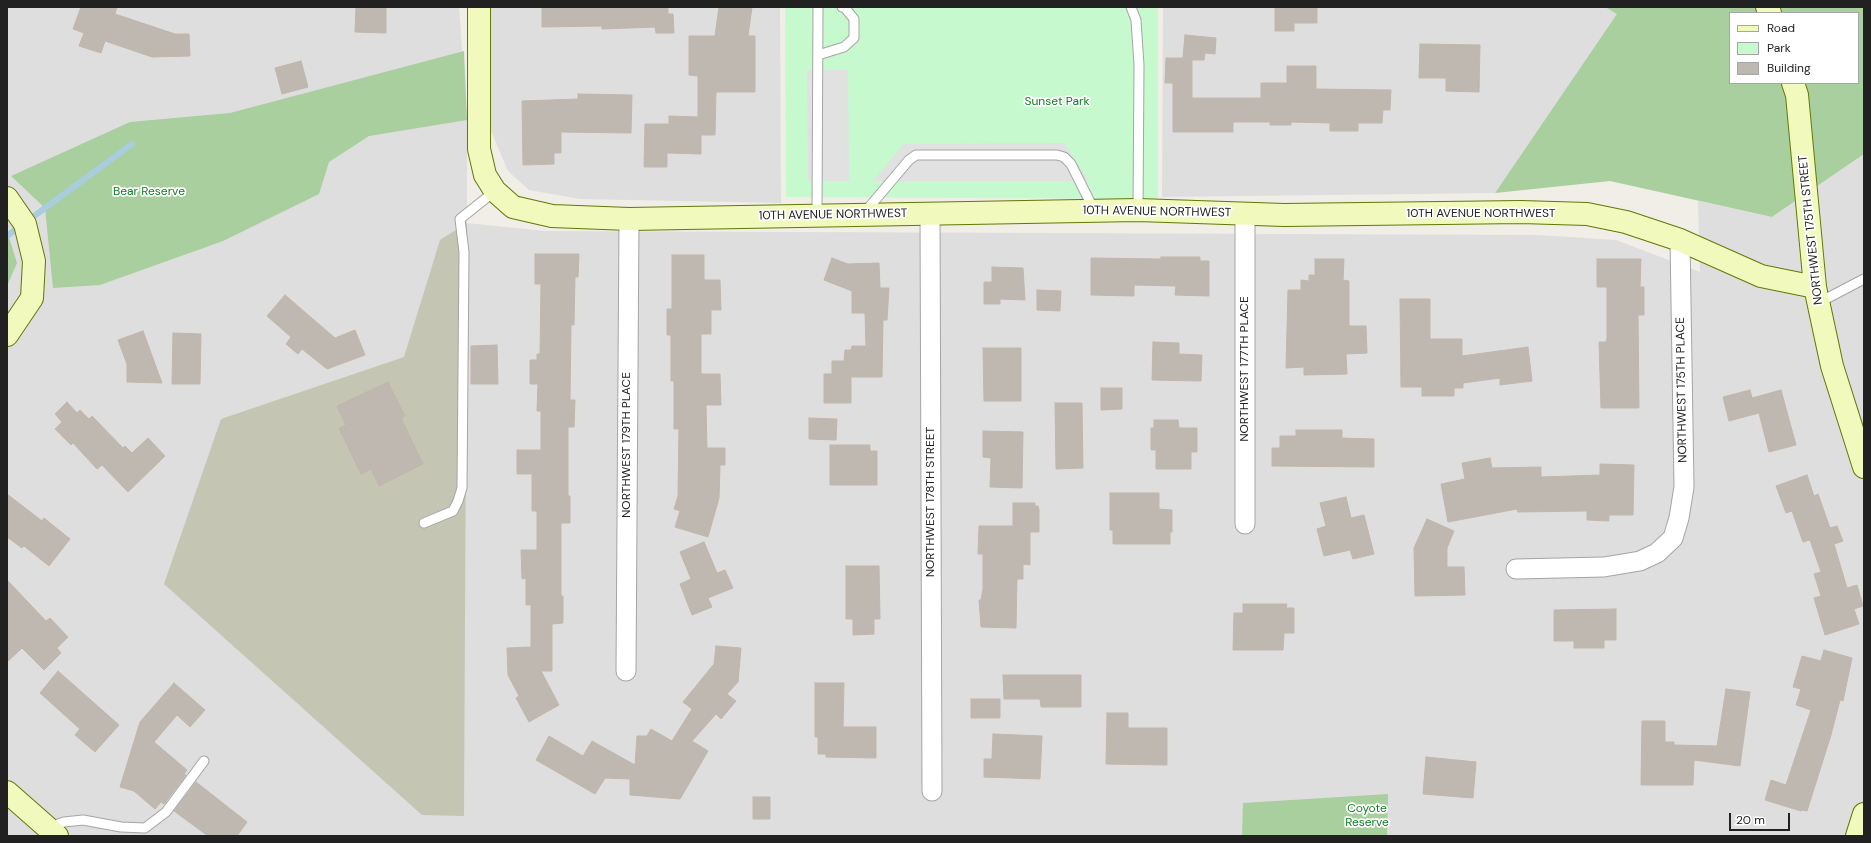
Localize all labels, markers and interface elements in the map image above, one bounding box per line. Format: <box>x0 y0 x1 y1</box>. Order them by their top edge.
legend <box>1729 12 1859 84</box>
text: Road <box>1767 20 1795 36</box>
text: Park <box>1767 40 1791 56</box>
text: Building <box>1767 60 1811 76</box>
park label: Sunset Park <box>1025 95 1089 109</box>
street label: NORTHWEST 175TH STREET <box>1796 154 1826 306</box>
park label: Bear Reserve <box>113 185 185 199</box>
street label: 10TH AVENUE NORTHWEST <box>1082 204 1232 220</box>
street label: 10TH AVENUE NORTHWEST <box>758 207 908 223</box>
street label: 10TH AVENUE NORTHWEST <box>1407 207 1555 221</box>
street label: NORTHWEST 177TH PLACE <box>1238 296 1252 442</box>
street label: NORTHWEST 175TH PLACE <box>1674 317 1690 463</box>
street label: NORTHWEST 179TH PLACE <box>620 372 634 518</box>
street label: NORTHWEST 178TH STREET <box>924 427 938 577</box>
park label: Coyote Reserve <box>1345 802 1389 830</box>
scale bar <box>1731 805 1792 831</box>
text: 20 m <box>1736 812 1765 828</box>

